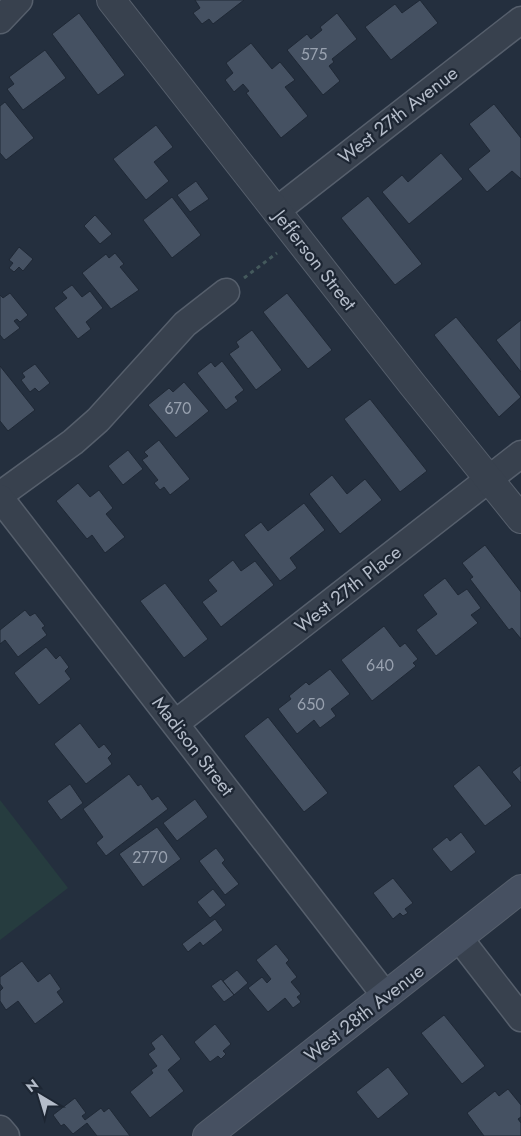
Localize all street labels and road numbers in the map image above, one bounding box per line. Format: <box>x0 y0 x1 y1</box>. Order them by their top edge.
street label: West 27th Avenue <box>332 60 464 170</box>
street label: Jefferson Street <box>265 202 363 316</box>
street label: West 27th Place <box>289 539 407 639</box>
street label: Madison Street <box>146 691 241 802</box>
street label: West 28th Avenue <box>298 957 430 1068</box>

